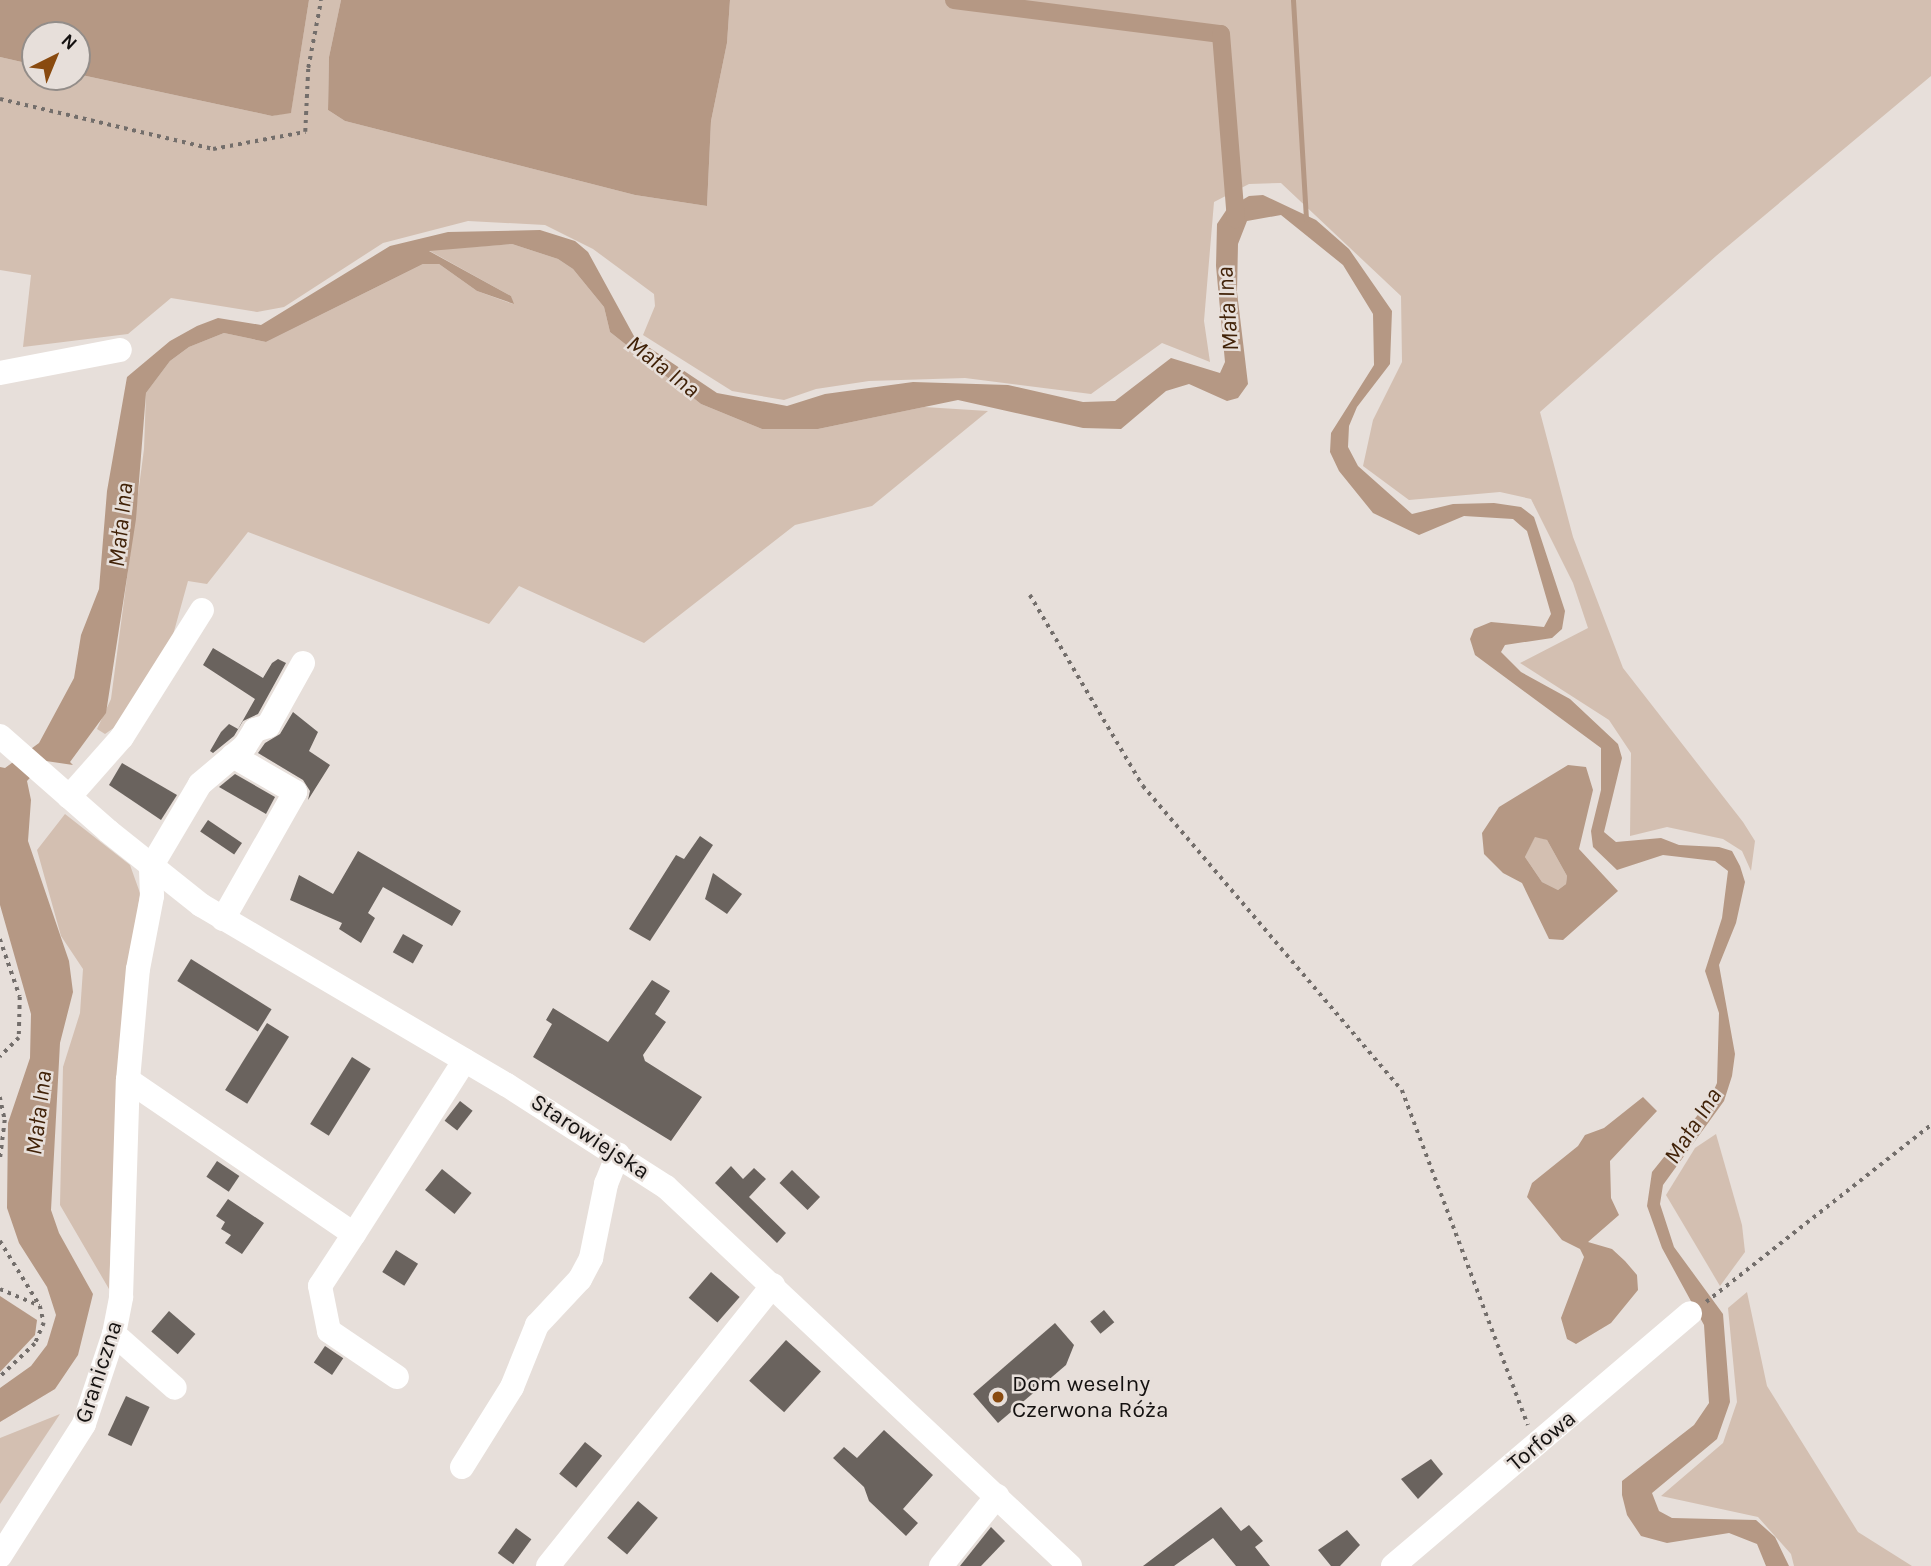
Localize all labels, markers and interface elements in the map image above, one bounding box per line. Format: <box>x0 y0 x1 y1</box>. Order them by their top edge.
north arrow <box>21 21 91 91</box>
text: N <box>56 29 81 55</box>
water label: Mała Ina <box>1211 266 1245 352</box>
water label: Mała Ina <box>621 330 705 404</box>
water label: Mała Ina <box>102 481 140 569</box>
water label: Mała Ina <box>20 1069 58 1157</box>
water label: Mała Ina <box>1658 1083 1728 1169</box>
street label: Starowiejska <box>525 1088 655 1186</box>
street label: Graniczna <box>70 1317 128 1427</box>
place label: Dom weselny Czerwona Róża <box>1012 1370 1169 1424</box>
marker: Dom weselny Czerwona Róża <box>990 1389 1006 1405</box>
street label: Torfowa <box>1502 1405 1582 1477</box>

